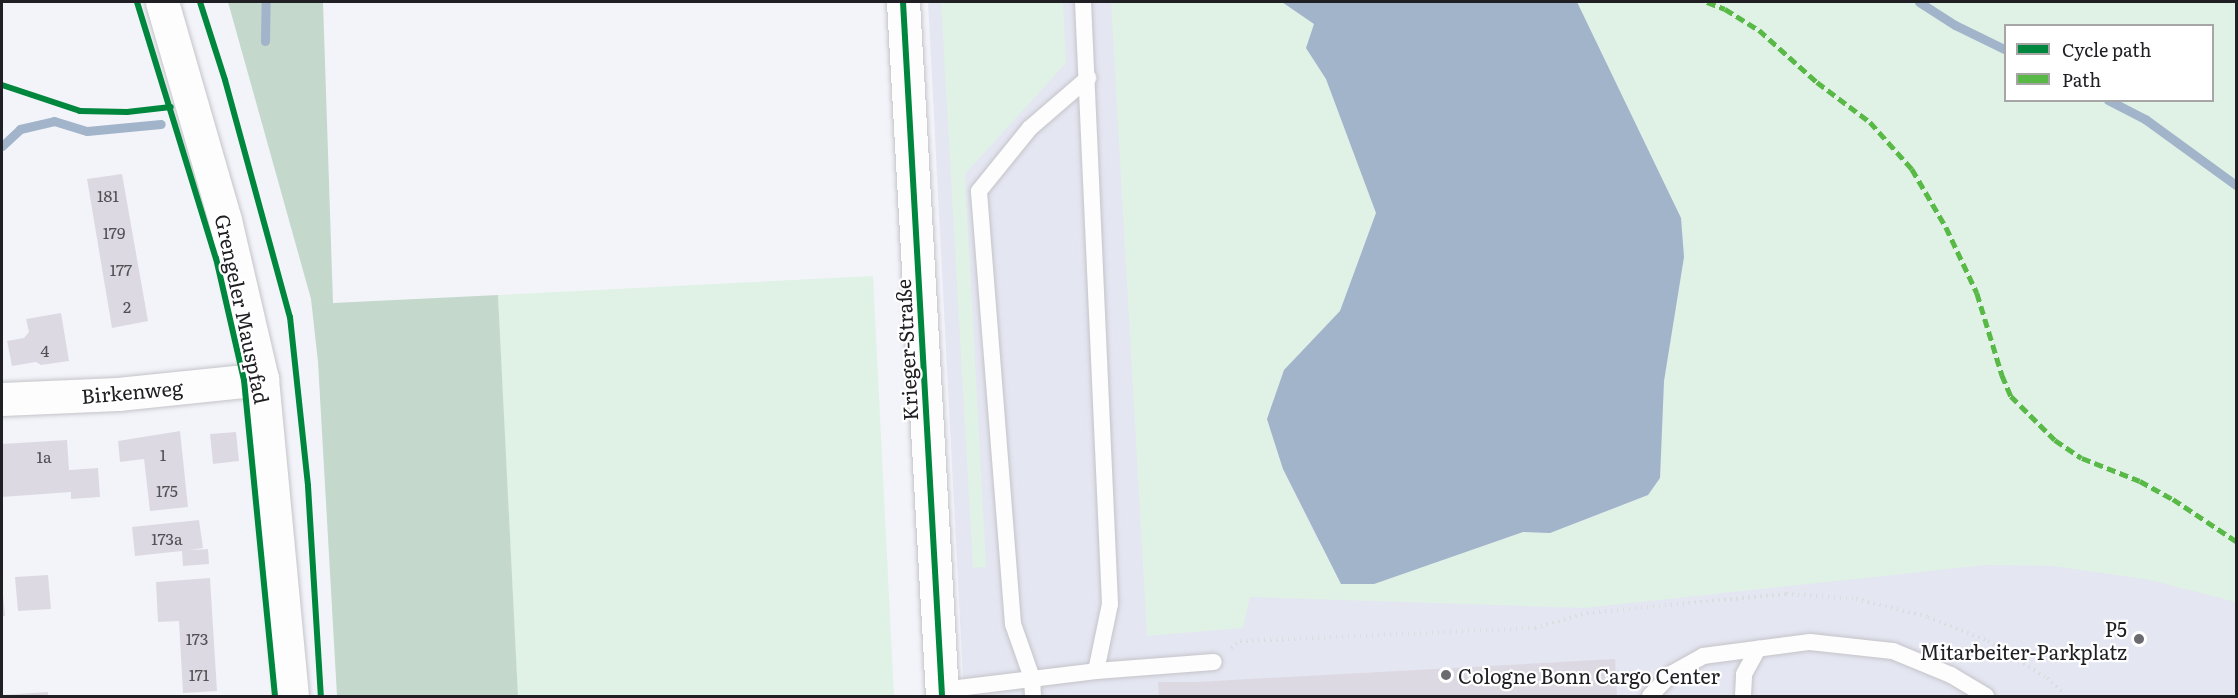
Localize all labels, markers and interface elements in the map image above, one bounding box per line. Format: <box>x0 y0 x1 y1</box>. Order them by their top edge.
legend <box>2004 24 2214 102</box>
text: Cycle path <box>2062 36 2151 63</box>
text: Path <box>2062 66 2101 93</box>
house number: 181 <box>97 185 119 205</box>
street label: Grengeler Mauspfad <box>211 212 275 406</box>
house number: 179 <box>103 222 125 242</box>
house number: 177 <box>110 259 132 279</box>
street label: Krieger-Straße <box>890 278 922 422</box>
house number: 2 <box>123 296 131 316</box>
house number: 4 <box>41 340 49 360</box>
street label: Birkenweg <box>80 375 184 407</box>
house number: 1 <box>160 444 166 464</box>
house number: 1a <box>36 446 52 466</box>
house number: 175 <box>156 480 178 500</box>
house number: 173a <box>151 528 183 548</box>
place label: P5 Mitarbeiter-Parkplatz <box>1920 616 2127 663</box>
house number: 173 <box>186 628 208 648</box>
marker: P5 Mitarbeiter-Parkplatz <box>2132 632 2146 646</box>
place label: Cologne Bonn Cargo Center <box>1458 663 1720 687</box>
house number: 171 <box>189 664 209 684</box>
marker: Cologne Bonn Cargo Center <box>1439 668 1453 682</box>

